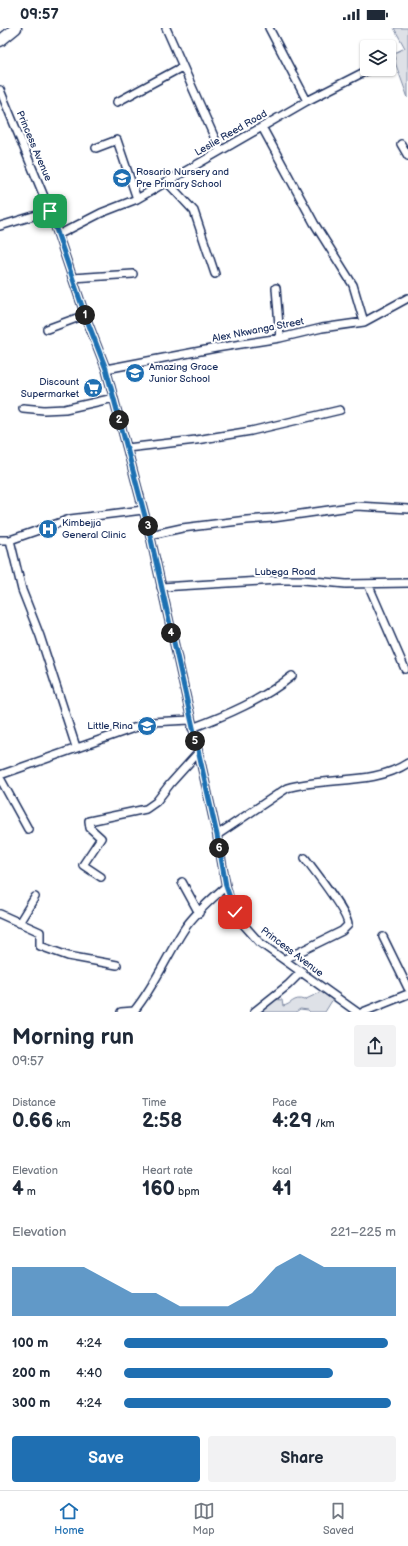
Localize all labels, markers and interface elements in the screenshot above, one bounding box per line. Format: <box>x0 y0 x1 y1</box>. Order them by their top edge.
text: 09:57 <box>20 5 59 24</box>
map controls <box>360 40 396 76</box>
button: layers <box>360 40 396 76</box>
street label: Leslie Reed Road <box>193 107 269 158</box>
street label: Princess Avenue <box>14 109 54 183</box>
place label: Rosario Nursery and Pre Primary School <box>136 166 229 190</box>
school or university icon: Rosario Nursery and Pre Primary School <box>111 167 133 189</box>
pin <box>33 194 67 228</box>
icon: arrive <box>39 200 61 222</box>
pin: 1 <box>75 305 95 325</box>
text: 1 <box>83 308 87 321</box>
street label: Alex Nkwanga Street <box>211 315 305 345</box>
place label: Amazing Grace Junior School <box>149 361 218 385</box>
school or university icon: Amazing Grace Junior School <box>124 362 146 384</box>
place label: Discount Supermarket <box>21 376 79 400</box>
supermarket icon: Discount Supermarket <box>82 377 104 399</box>
pin: 2 <box>109 410 129 430</box>
text: 2 <box>116 413 122 426</box>
pin: 3 <box>138 516 158 536</box>
place label: Kimbejja General Clinic <box>62 517 126 541</box>
hospital icon: Kimbejja General Clinic <box>37 518 59 540</box>
text: 3 <box>145 519 151 532</box>
street label: Lubega Road <box>254 566 316 578</box>
pin: 4 <box>161 623 181 643</box>
text: 4 <box>168 626 174 639</box>
school or university icon: Little Rina <box>136 715 158 737</box>
place label: Little Rina <box>87 720 133 732</box>
pin: 5 <box>185 731 205 751</box>
text: 5 <box>192 734 198 747</box>
pin: 6 <box>209 838 229 858</box>
text: 6 <box>216 841 222 854</box>
pin <box>218 895 252 929</box>
icon: check <box>224 901 246 923</box>
street label: Princess Avenue <box>258 925 326 979</box>
text: Morning run <box>12 1024 134 1051</box>
button: share <box>354 1025 396 1067</box>
text: 09:57 <box>12 1053 44 1069</box>
text: Distance <box>12 1096 56 1109</box>
text: Time <box>142 1096 166 1109</box>
text: Pace <box>272 1096 297 1109</box>
text: 0.66 <box>12 1109 53 1133</box>
text: 2:58 <box>142 1109 182 1133</box>
text: 4:29 <box>272 1109 312 1133</box>
text: km <box>53 1117 71 1130</box>
text: /km <box>312 1117 335 1130</box>
text: Elevation <box>12 1164 58 1177</box>
text: Heart rate <box>142 1164 193 1177</box>
text: kcal <box>272 1164 292 1177</box>
text: 4 <box>12 1177 24 1201</box>
text: 160 <box>142 1177 175 1201</box>
text: 41 <box>272 1177 292 1201</box>
text: m <box>24 1185 36 1198</box>
text: bpm <box>175 1185 200 1198</box>
text: Elevation <box>12 1224 66 1240</box>
text: 221–225 m <box>330 1224 396 1240</box>
text: 100 m <box>12 1335 48 1351</box>
text: 4:24 <box>76 1335 102 1351</box>
text: 200 m <box>12 1365 50 1381</box>
text: 4:40 <box>76 1365 102 1381</box>
text: 300 m <box>12 1395 50 1411</box>
text: 4:24 <box>76 1395 102 1411</box>
button: Save <box>12 1436 200 1482</box>
button: Share <box>208 1436 396 1482</box>
tab: Home <box>54 1500 84 1537</box>
tab: Map <box>192 1500 215 1537</box>
tab: Saved <box>323 1500 354 1537</box>

